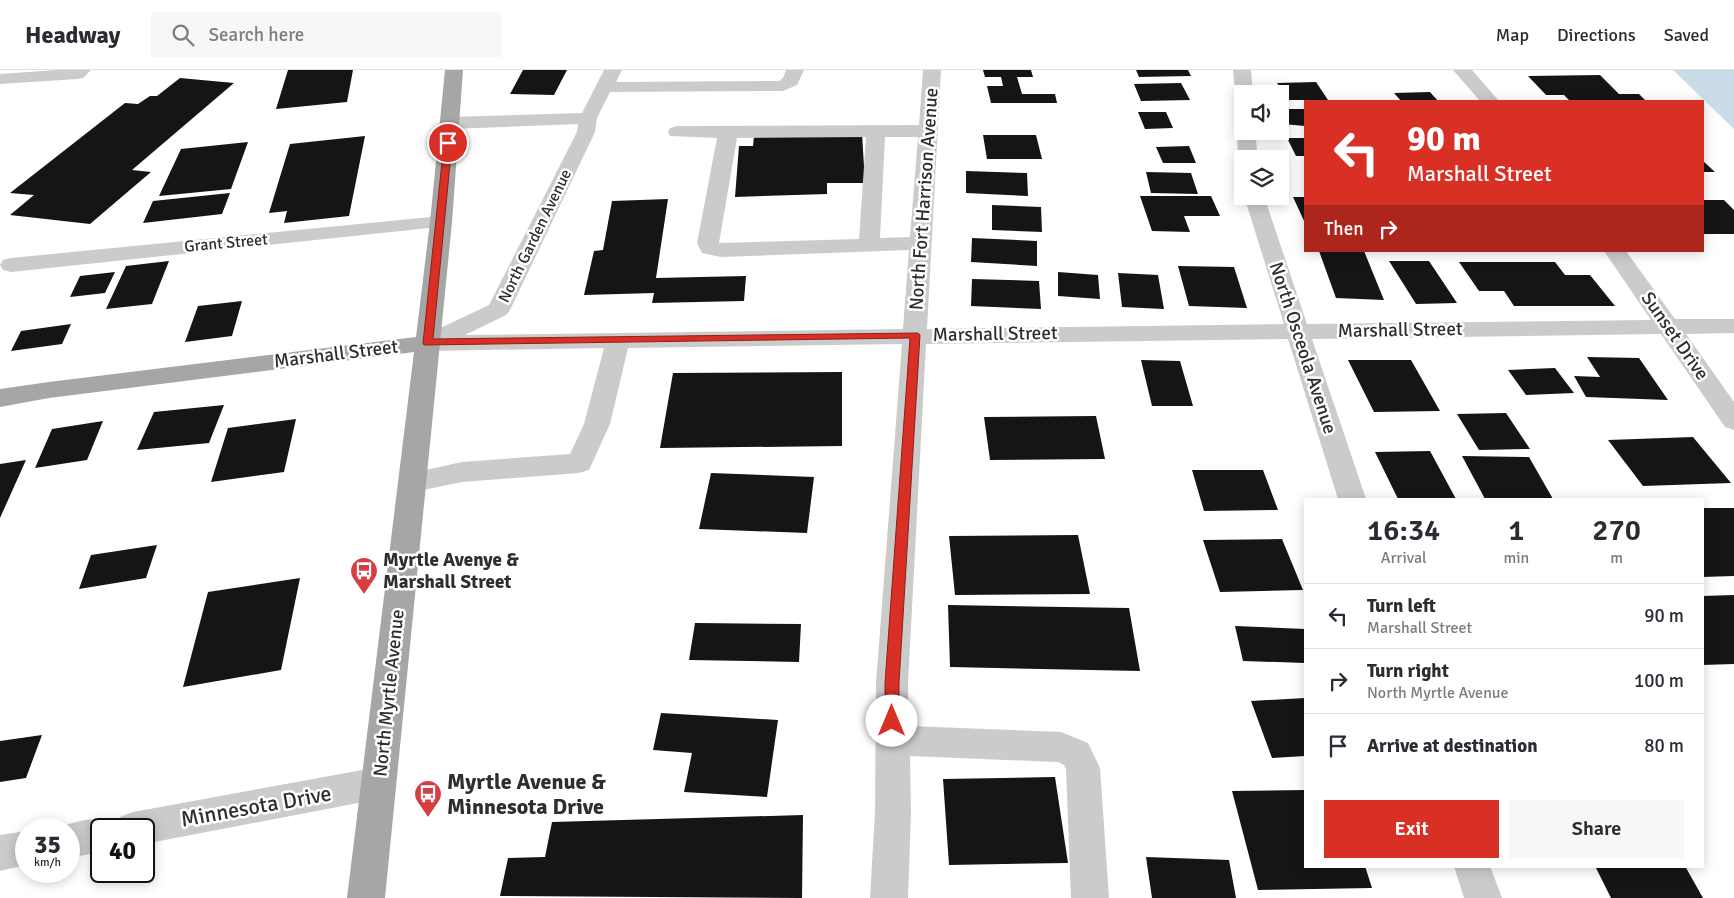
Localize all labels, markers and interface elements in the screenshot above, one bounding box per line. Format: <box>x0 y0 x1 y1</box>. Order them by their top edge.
search box <box>151 12 501 57</box>
text: Headway <box>25 20 121 50</box>
icon: search <box>169 21 197 49</box>
text: Search here <box>209 23 304 47</box>
text: Map <box>1496 24 1529 46</box>
text: Directions <box>1557 24 1636 46</box>
text: Saved <box>1664 24 1709 46</box>
map controls <box>1234 85 1289 205</box>
button: sound <box>1234 85 1289 140</box>
street label: North Fort Harrison Avenue <box>904 87 944 311</box>
text: 90 m <box>1407 117 1481 160</box>
icon: left <box>1324 120 1389 185</box>
pin <box>427 122 469 164</box>
icon: arrive <box>434 129 462 157</box>
button: layers <box>1234 150 1289 205</box>
text: Marshall Street <box>1407 160 1552 187</box>
street label: North Garden Avenue <box>494 166 576 306</box>
icon: right <box>1374 215 1402 243</box>
text: Then <box>1324 217 1364 241</box>
street label: Grant Street <box>183 229 269 257</box>
street label: North Osceola Avenue <box>1264 259 1342 437</box>
street label: Sunset Drive <box>1636 287 1714 385</box>
street label: Marshall Street <box>1337 317 1463 343</box>
street label: Marshall Street <box>932 321 1058 347</box>
street label: Marshall Street <box>273 334 400 374</box>
text: 16:34 <box>1367 512 1440 549</box>
text: 1 <box>1508 512 1524 549</box>
text: 270 <box>1592 512 1641 549</box>
place label: Myrtle Avenye & Marshall Street <box>383 548 519 594</box>
text: Arrival <box>1381 548 1427 568</box>
text: min <box>1503 548 1529 568</box>
text: m <box>1610 548 1623 568</box>
bus stop icon: Myrtle Avenye & Marshall Street <box>349 556 379 595</box>
text: Turn left <box>1367 594 1436 618</box>
icon: left <box>1324 602 1352 630</box>
text: 90 m <box>1644 604 1684 628</box>
street label: North Myrtle Avenue <box>368 608 410 778</box>
text: Marshall Street <box>1367 618 1472 638</box>
text: Turn right <box>1367 659 1449 683</box>
icon: right <box>1324 667 1352 695</box>
text: 100 m <box>1634 669 1684 693</box>
text: North Myrtle Avenue <box>1367 683 1509 703</box>
position arrow <box>865 694 917 746</box>
icon: arrive <box>1324 732 1352 760</box>
text: Arrive at destination <box>1367 734 1538 758</box>
text: 80 m <box>1644 734 1684 758</box>
place label: Myrtle Avenue & Minnesota Drive <box>447 768 606 820</box>
street label: Minnesota Drive <box>179 779 333 833</box>
bus stop icon: Myrtle Avenue & Minnesota Drive <box>413 779 443 818</box>
button: Exit <box>1324 800 1499 858</box>
button: Share <box>1509 800 1684 858</box>
speed limit sign: 40 <box>90 818 155 883</box>
text: 35 <box>34 829 61 860</box>
text: km/h <box>34 855 61 870</box>

